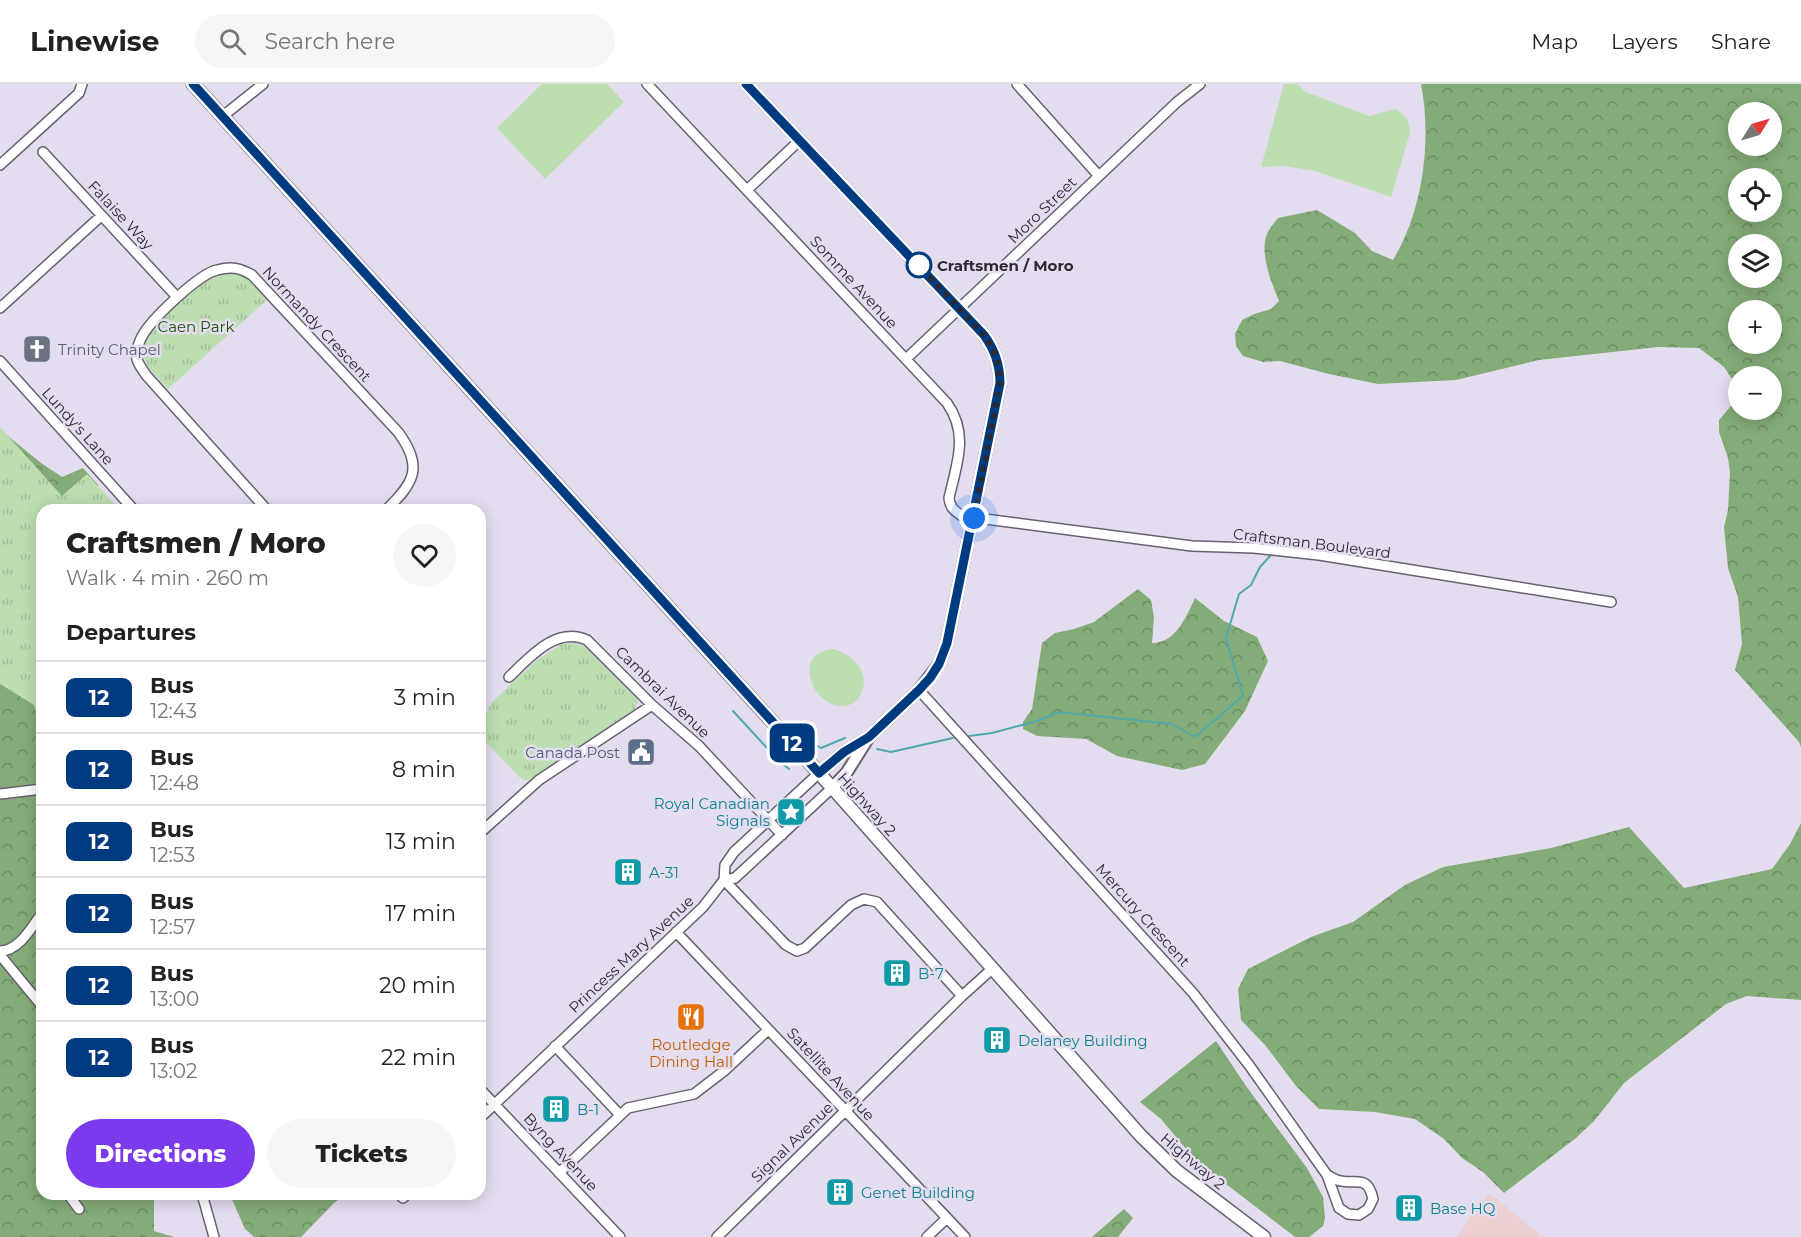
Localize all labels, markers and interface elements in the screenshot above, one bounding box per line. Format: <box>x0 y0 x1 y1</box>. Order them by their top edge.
search box <box>195 14 615 68</box>
text: Linewise <box>30 24 159 58</box>
icon: search <box>216 25 249 58</box>
text: Search here <box>264 28 395 55</box>
text: Map <box>1531 29 1578 54</box>
text: Layers <box>1611 29 1678 54</box>
text: Share <box>1711 29 1771 54</box>
north arrow <box>1728 102 1782 156</box>
map controls <box>1728 102 1782 420</box>
button: locate <box>1728 168 1782 222</box>
street label: Moro Street <box>1004 173 1080 247</box>
street label: Falaise Way <box>84 176 158 254</box>
street label: Somme Avenue <box>806 232 902 332</box>
button: layers <box>1728 234 1782 288</box>
marker: Craftsmen / Moro <box>906 252 932 278</box>
place label: Craftsmen / Moro <box>937 256 1074 275</box>
street label: Normandy Crescent <box>259 262 375 386</box>
button: + <box>1728 300 1782 354</box>
park label: Caen Park <box>158 317 234 336</box>
church icon: Trinity Chapel <box>21 333 53 365</box>
place label: Trinity Chapel <box>58 340 161 359</box>
button: − <box>1728 366 1782 420</box>
street label: Lundy's Lane <box>38 383 118 469</box>
your location <box>959 503 989 533</box>
button: heart <box>393 524 456 587</box>
street label: Craftsman Boulevard <box>1232 524 1392 562</box>
text: Craftsmen / Moro <box>66 526 326 560</box>
text: Walk · 4 min · 260 m <box>66 566 269 590</box>
text: Departures <box>66 619 196 646</box>
street label: Cambrai Avenue <box>612 642 714 742</box>
text: Bus <box>150 672 194 699</box>
text: 3 min <box>394 684 456 711</box>
text: 12 <box>89 685 109 710</box>
text: 12:43 <box>150 699 197 723</box>
line badge: 12 <box>765 724 819 762</box>
text: 12 <box>782 731 802 756</box>
public building icon: Canada Post <box>625 736 657 768</box>
place label: Canada Post <box>525 743 620 762</box>
text: Bus <box>150 744 194 771</box>
text: 8 min <box>392 756 456 783</box>
text: 12 <box>89 757 109 782</box>
street label: Highway 2 <box>834 768 900 840</box>
text: 12:48 <box>150 771 199 795</box>
place label: Royal Canadian Signals <box>654 794 770 830</box>
place icon: Royal Canadian Signals <box>775 796 807 828</box>
text: Bus <box>150 816 194 843</box>
text: 13 min <box>386 828 456 855</box>
text: 12 <box>89 829 109 854</box>
text: 12:53 <box>150 843 195 867</box>
building icon: A-31 <box>612 856 644 888</box>
street label: Mercury Crescent <box>1092 860 1194 970</box>
place label: A-31 <box>649 863 679 882</box>
text: Bus <box>150 888 194 915</box>
street label: Princess Mary Avenue <box>564 891 698 1017</box>
text: 17 min <box>385 900 456 927</box>
text: 12 <box>89 901 109 926</box>
text: 12:57 <box>150 915 196 939</box>
building icon: B-7 <box>881 957 913 989</box>
text: Bus <box>150 960 194 987</box>
place label: B-7 <box>918 964 944 983</box>
text: 20 min <box>379 972 456 999</box>
text: 12 <box>89 973 109 998</box>
text: 13:00 <box>150 987 199 1011</box>
restaurant icon: Routledge Dining Hall <box>675 1001 707 1033</box>
street label: Satellite Avenue <box>783 1024 879 1124</box>
building icon: Delaney Building <box>981 1024 1013 1056</box>
place label: Delaney Building <box>1018 1031 1148 1050</box>
text: Bus <box>150 1032 194 1059</box>
place label: Routledge Dining Hall <box>649 1035 733 1071</box>
text: 22 min <box>381 1044 456 1071</box>
text: 12 <box>89 1045 109 1070</box>
text: 13:02 <box>150 1059 197 1083</box>
building icon: B-1 <box>540 1093 572 1125</box>
street label: Signal Avenue <box>747 1098 837 1186</box>
place label: B-1 <box>577 1100 599 1119</box>
street label: Byng Avenue <box>520 1109 602 1195</box>
button: Directions <box>66 1119 255 1188</box>
button: Tickets <box>267 1119 456 1188</box>
street label: Highway 2 <box>1157 1128 1229 1194</box>
building icon: Genet Building <box>824 1176 856 1208</box>
place label: Genet Building <box>861 1183 975 1202</box>
building icon: Base HQ <box>1393 1192 1425 1224</box>
place label: Base HQ <box>1430 1199 1496 1218</box>

